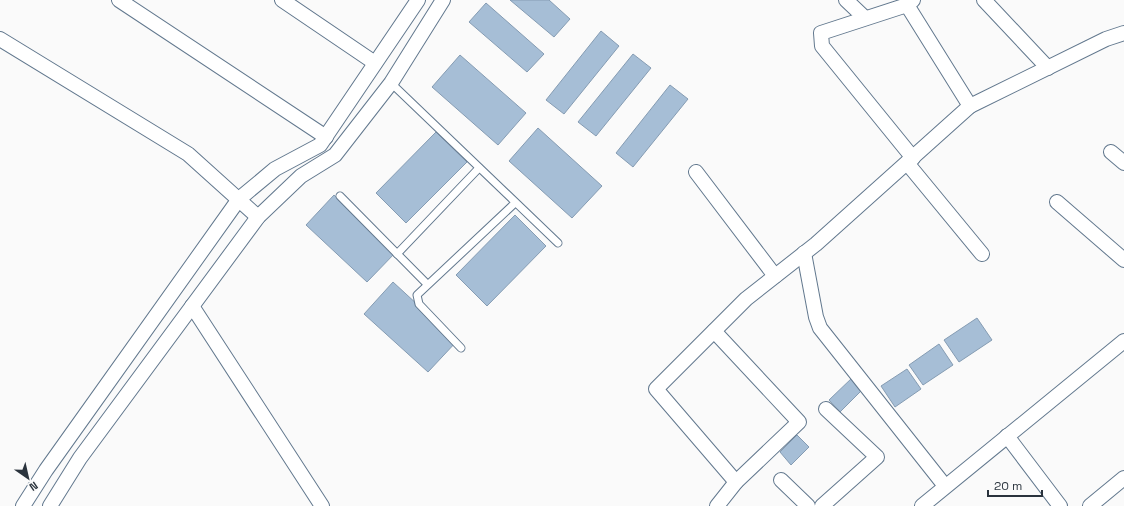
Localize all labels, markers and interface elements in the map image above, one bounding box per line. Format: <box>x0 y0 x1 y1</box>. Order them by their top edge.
north arrow <box>8 458 48 498</box>
scale bar <box>988 472 1042 498</box>
text: N <box>27 478 41 494</box>
text: 20 m <box>994 478 1022 494</box>

